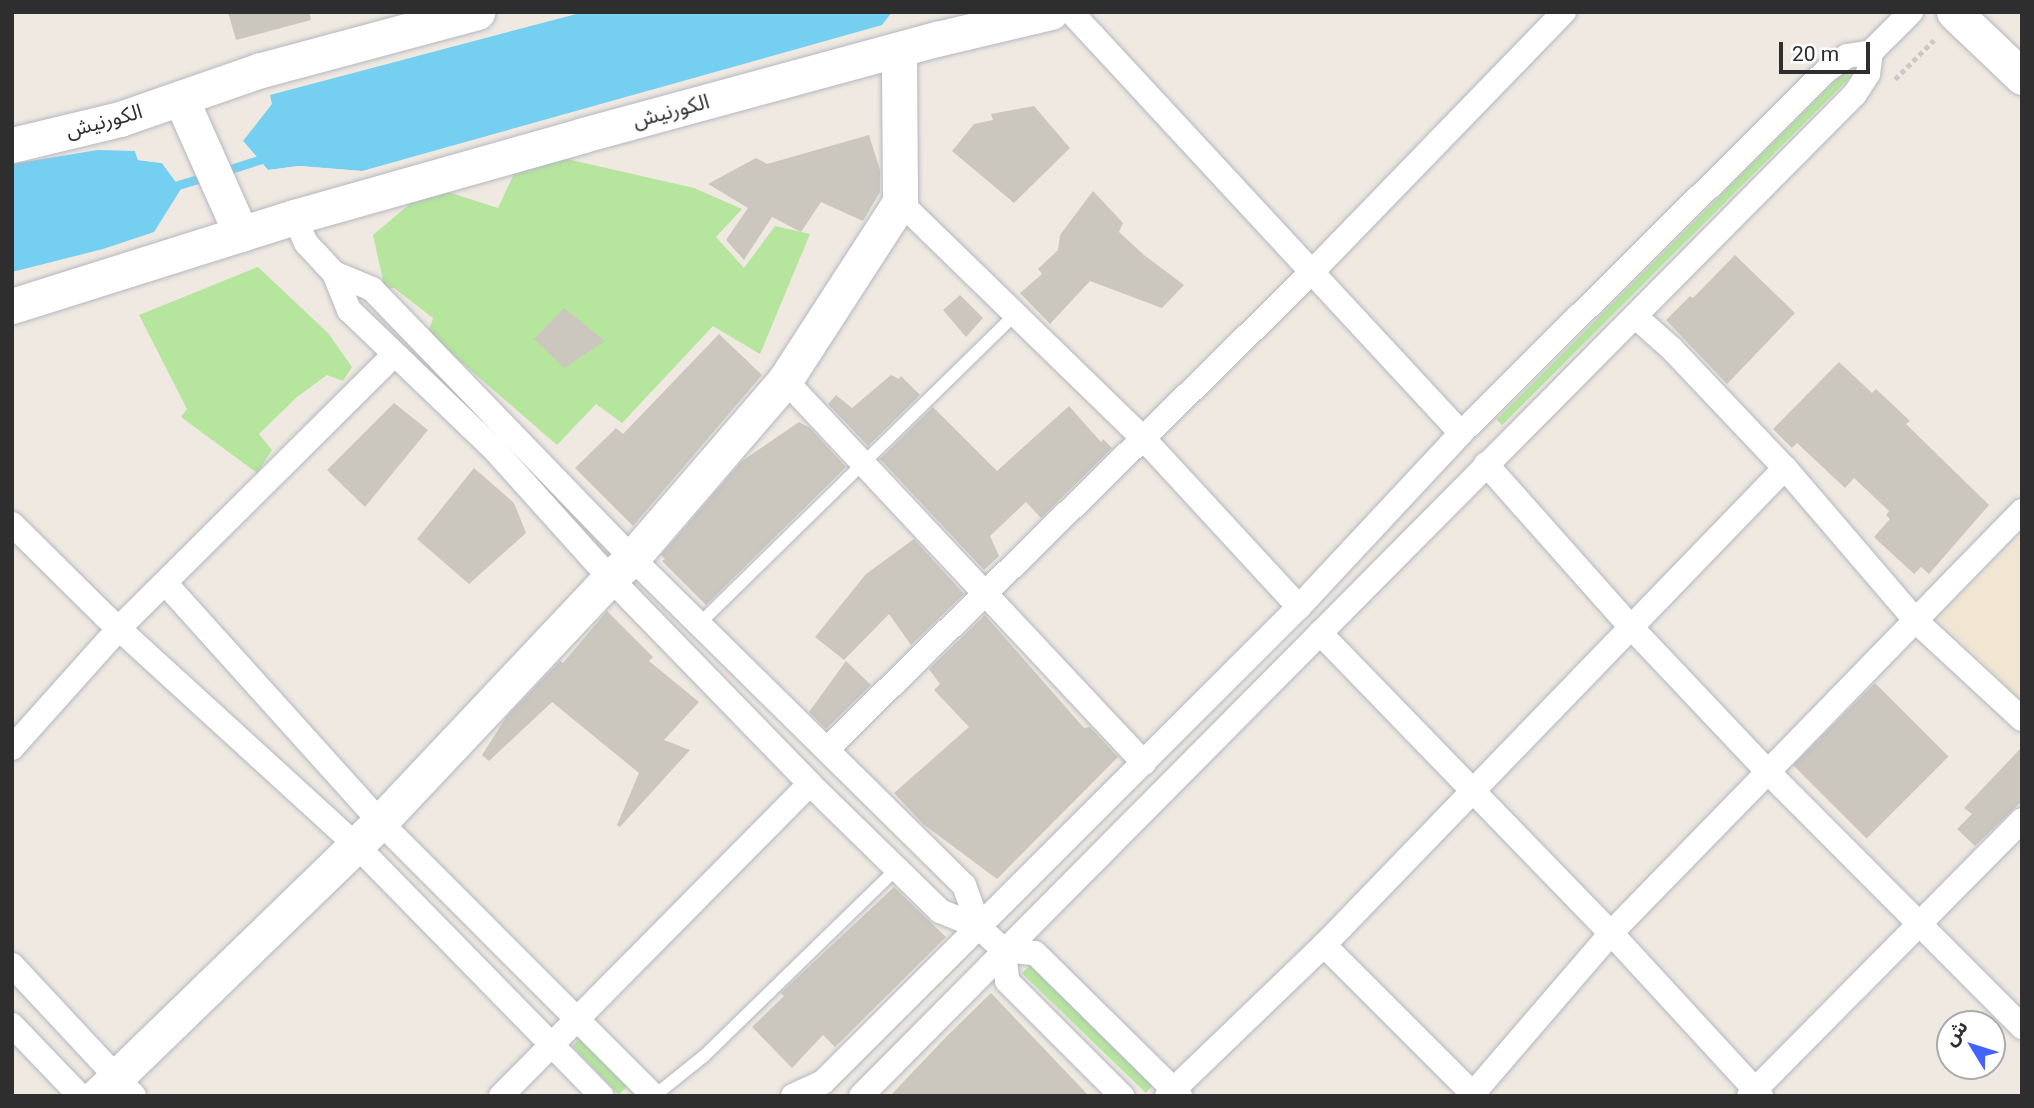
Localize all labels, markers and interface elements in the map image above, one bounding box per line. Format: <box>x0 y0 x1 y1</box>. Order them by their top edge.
scale bar <box>1782 28 1873 72</box>
text: 20 m <box>1792 42 1839 66</box>
street label: الكورنيش <box>630 89 712 133</box>
street label: الكورنيش <box>63 99 145 143</box>
north arrow <box>1936 1010 2006 1080</box>
text: ش <box>1939 1016 1973 1050</box>

